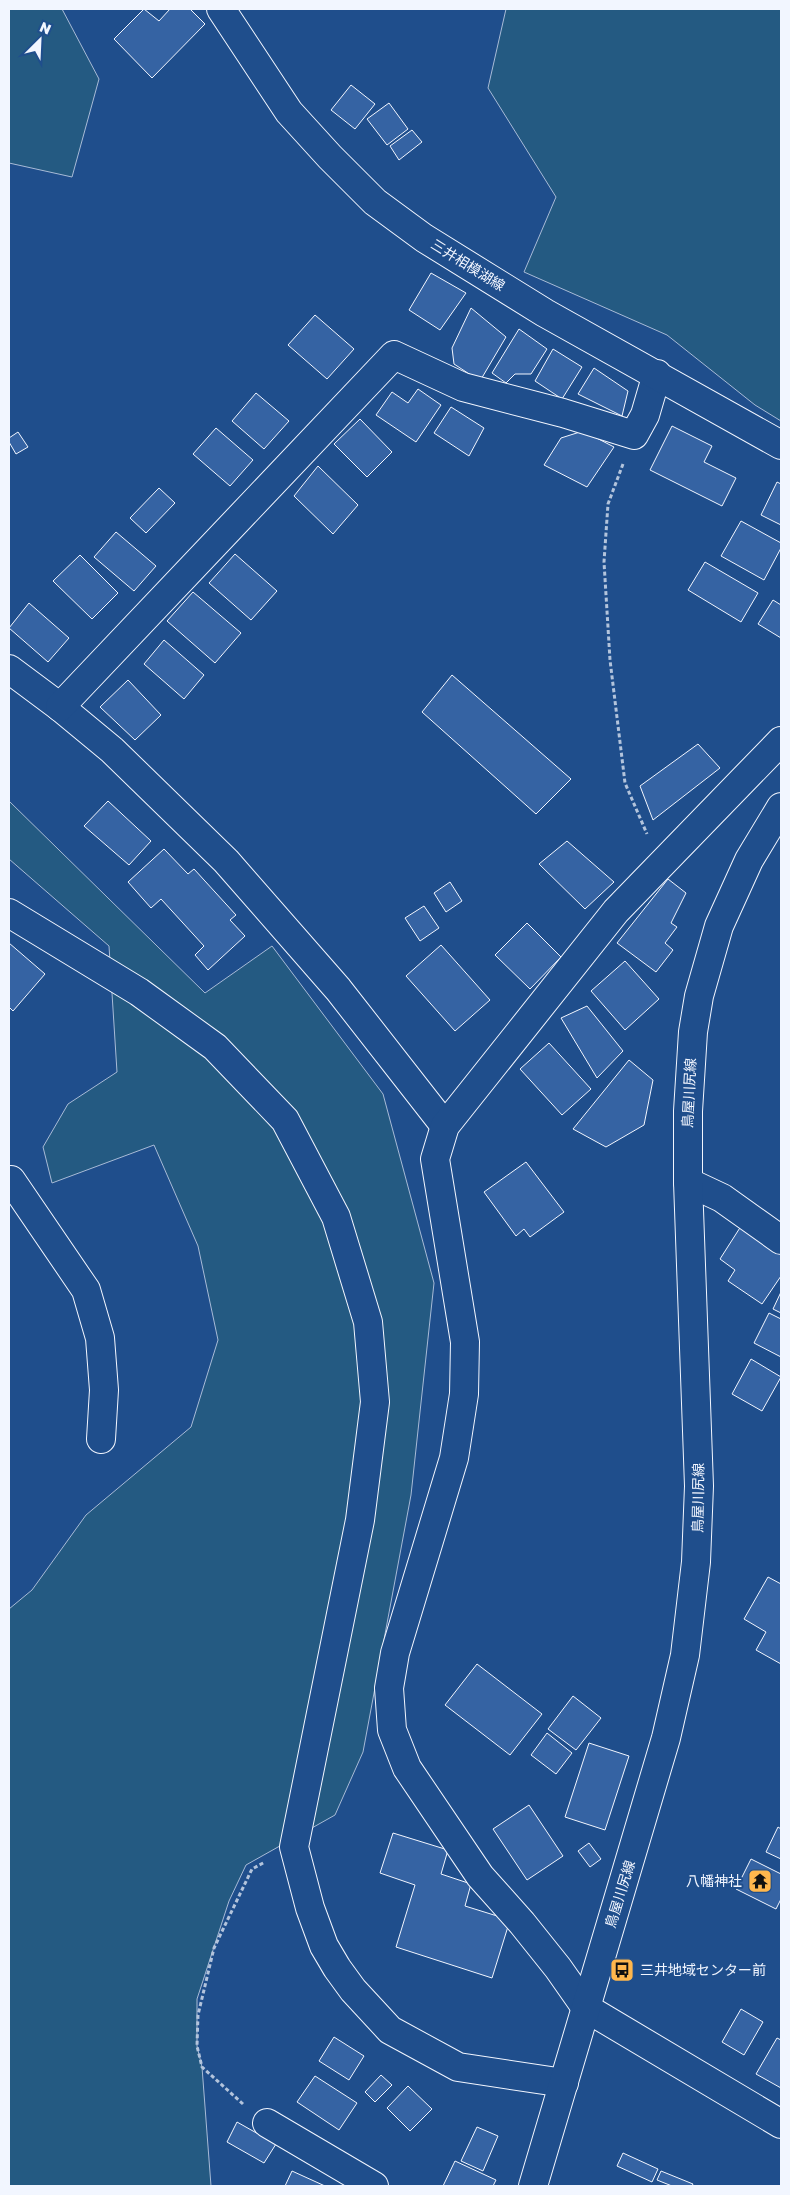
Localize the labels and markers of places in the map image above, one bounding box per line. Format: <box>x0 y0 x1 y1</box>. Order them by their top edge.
temple icon: 八幡神社 <box>747 1868 773 1894</box>
place label: 八幡神社 <box>686 1872 742 1889</box>
bus stop icon: 三井地域センター前 <box>609 1957 635 1983</box>
place label: 三井地域センター前 <box>640 1961 766 1978</box>

